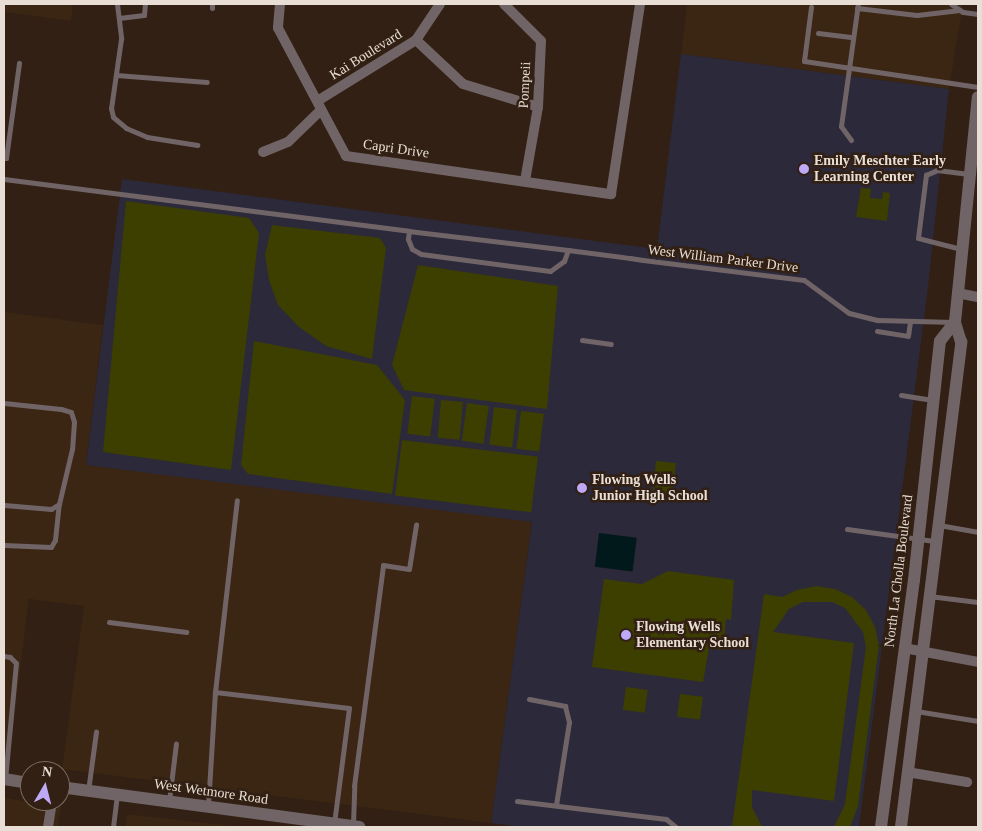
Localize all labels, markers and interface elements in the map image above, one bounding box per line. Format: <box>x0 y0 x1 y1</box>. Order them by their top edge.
street label: Kai Boulevard <box>327 26 405 84</box>
street label: Pompeii <box>515 61 535 109</box>
street label: Capri Drive <box>362 136 430 162</box>
place label: Emily Meschter Early Learning Center <box>814 153 946 186</box>
marker: Emily Meschter Early Learning Center <box>798 163 810 175</box>
street label: West William Parker Drive <box>647 241 799 277</box>
place label: Flowing Wells Junior High School <box>592 472 708 504</box>
marker: Flowing Wells Junior High School <box>576 482 588 494</box>
street label: North La Cholla Boulevard <box>881 494 917 648</box>
place label: Flowing Wells Elementary School <box>636 619 749 652</box>
marker: Flowing Wells Elementary School <box>620 629 632 641</box>
north arrow <box>20 761 70 811</box>
text: N <box>41 764 53 780</box>
street label: West Wetmore Road <box>153 776 269 808</box>

